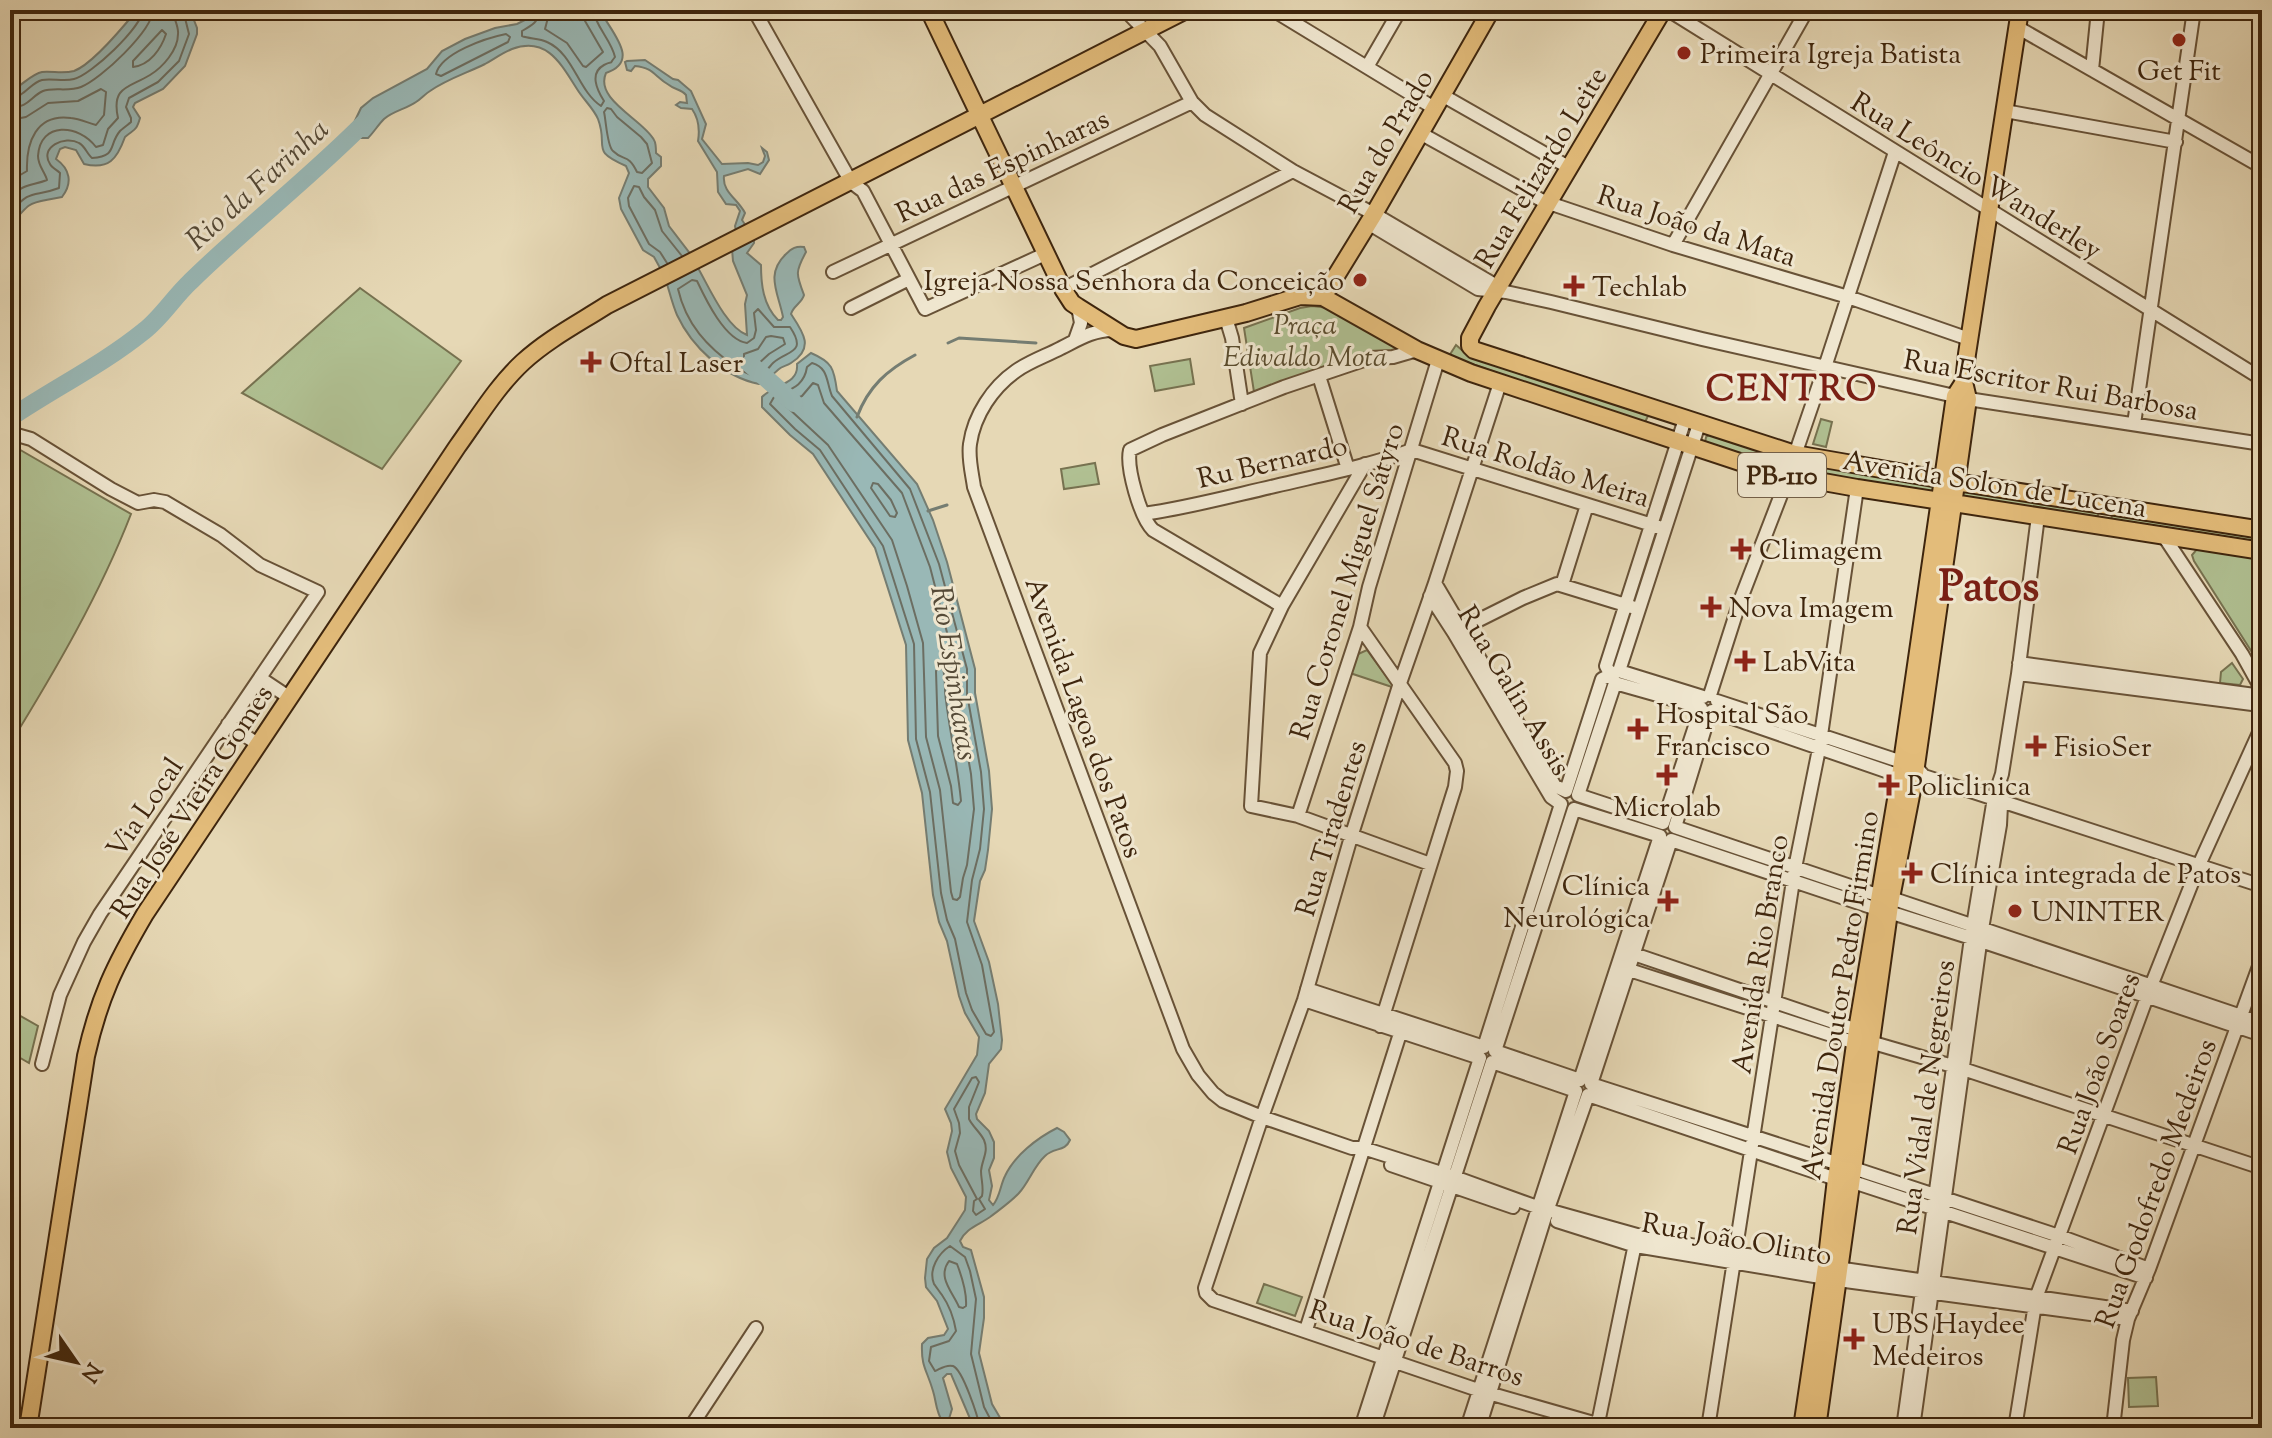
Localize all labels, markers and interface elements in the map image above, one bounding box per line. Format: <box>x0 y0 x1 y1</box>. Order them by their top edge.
marker: Get Fit <box>2170 31 2188 49</box>
place label: Primeira Igreja Batista <box>1700 36 1961 76</box>
marker: Primeira Igreja Batista <box>1675 44 1693 62</box>
place label: Get Fit <box>2137 53 2221 93</box>
street label: Rua Felizardo Leite <box>1466 60 1619 277</box>
street label: Rua do Prado <box>1330 63 1445 222</box>
street label: Rua Leôncio Wanderley <box>1842 84 2109 271</box>
street label: Rua das Espinharas <box>890 101 1117 235</box>
water label: Rio da Farinha <box>178 110 340 262</box>
street label: Rua João da Mata <box>1591 177 1801 279</box>
place label: Igreja Nossa Senhora da Conceição <box>924 263 1344 303</box>
place label: Techlab <box>1592 269 1687 309</box>
marker: Igreja Nossa Senhora da Conceição <box>1351 271 1369 289</box>
marker: Techlab <box>1563 275 1585 297</box>
park label: Praça Edivaldo Mota <box>1223 307 1387 379</box>
street label: Rua Escritor Rui Barbosa <box>1900 341 2201 433</box>
place label: Oftal Laser <box>609 345 744 385</box>
marker: Oftal Laser <box>580 351 602 373</box>
district label: CENTRO <box>1706 365 1878 417</box>
street label: Rua Roldão Meira <box>1436 418 1654 520</box>
street label: Rua Coronel Miguel Sátyro <box>1282 419 1416 745</box>
street label: Ru Bernardo <box>1194 427 1352 501</box>
street label: Avenida Solon de Lucena <box>1840 442 2149 530</box>
road number: PB-110 <box>1738 453 1826 497</box>
place label: Climagem <box>1759 532 1883 572</box>
marker: Climagem <box>1730 538 1752 560</box>
district label: Patos <box>1939 558 2039 621</box>
street label: Avenida Lagoa dos Patos <box>1013 572 1152 864</box>
water label: Rio Espinharas <box>917 583 988 764</box>
place label: Nova Imagem <box>1729 590 1894 630</box>
marker: Nova Imagem <box>1700 596 1722 618</box>
street label: Rua Galin Assis <box>1446 599 1579 784</box>
place label: LabVita <box>1763 644 1856 684</box>
marker: LabVita <box>1734 650 1756 672</box>
street label: Rua José Vieira Gomes <box>103 678 284 928</box>
place label: Hospital São Francisco <box>1656 696 1809 768</box>
marker: Hospital São Francisco <box>1627 718 1649 740</box>
place label: FisioSer <box>2054 729 2152 769</box>
marker: FisioSer <box>2025 735 2047 757</box>
street label: Rua Tiradentes <box>1287 736 1379 922</box>
street label: Via Local <box>98 750 195 867</box>
marker: Microlab <box>1656 764 1678 786</box>
place label: Policlinica <box>1907 768 2031 808</box>
marker: Policlinica <box>1878 774 1900 796</box>
place label: Microlab <box>1613 789 1721 829</box>
street label: Avenida Doutor Pedro Firmino <box>1793 808 1891 1183</box>
street label: Avenida Rio Branco <box>1723 832 1801 1077</box>
place label: Clínica integrada de Patos <box>1930 856 2241 896</box>
marker: Clínica integrada de Patos <box>1901 862 1923 884</box>
place label: Clínica Neurológica <box>1503 868 1650 940</box>
marker: Clínica Neurológica <box>1657 890 1679 912</box>
place label: UNINTER <box>2031 894 2164 934</box>
marker: UNINTER <box>2006 902 2024 920</box>
street label: Rua Vidal de Negreiros <box>1889 958 1967 1237</box>
street label: Rua João Soares <box>2049 968 2152 1160</box>
street label: Rua Godofredo Medeiros <box>2087 1034 2229 1334</box>
street label: Rua João Olinto <box>1638 1205 1835 1277</box>
street label: Rua João de Barros <box>1304 1291 1529 1398</box>
place label: UBS Haydee Medeiros <box>1872 1306 2025 1378</box>
north arrow <box>36 1322 116 1402</box>
marker: UBS Haydee Medeiros <box>1843 1328 1865 1350</box>
text: N <box>72 1355 108 1388</box>

